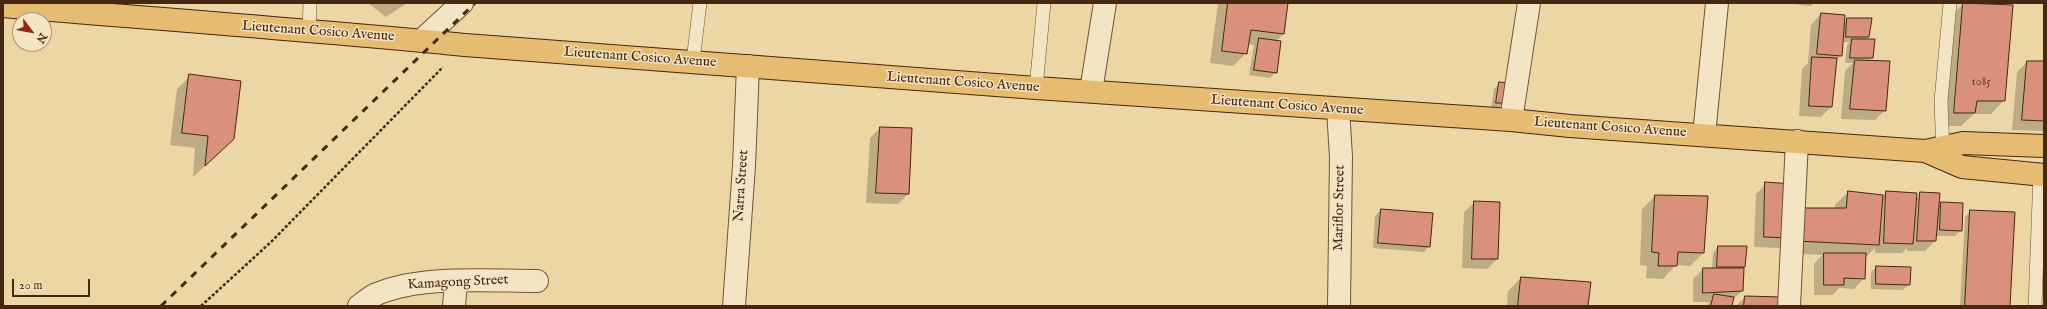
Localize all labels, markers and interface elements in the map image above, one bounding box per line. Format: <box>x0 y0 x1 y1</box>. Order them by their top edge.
north arrow <box>12 12 52 52</box>
street label: Lieutenant Cosico Avenue <box>241 18 395 46</box>
text: N <box>33 30 50 46</box>
street label: Lieutenant Cosico Avenue <box>563 44 717 72</box>
street label: Lieutenant Cosico Avenue <box>886 69 1040 97</box>
house number: 1085 <box>1971 76 1991 90</box>
street label: Lieutenant Cosico Avenue <box>1210 92 1364 120</box>
street label: Lieutenant Cosico Avenue <box>1533 114 1687 142</box>
street label: Narra Street <box>731 150 753 222</box>
street label: Mariflor Street <box>1331 165 1349 251</box>
scale bar <box>14 271 92 297</box>
street label: Kamagong Street <box>407 272 509 294</box>
text: 20 m <box>19 278 42 293</box>

